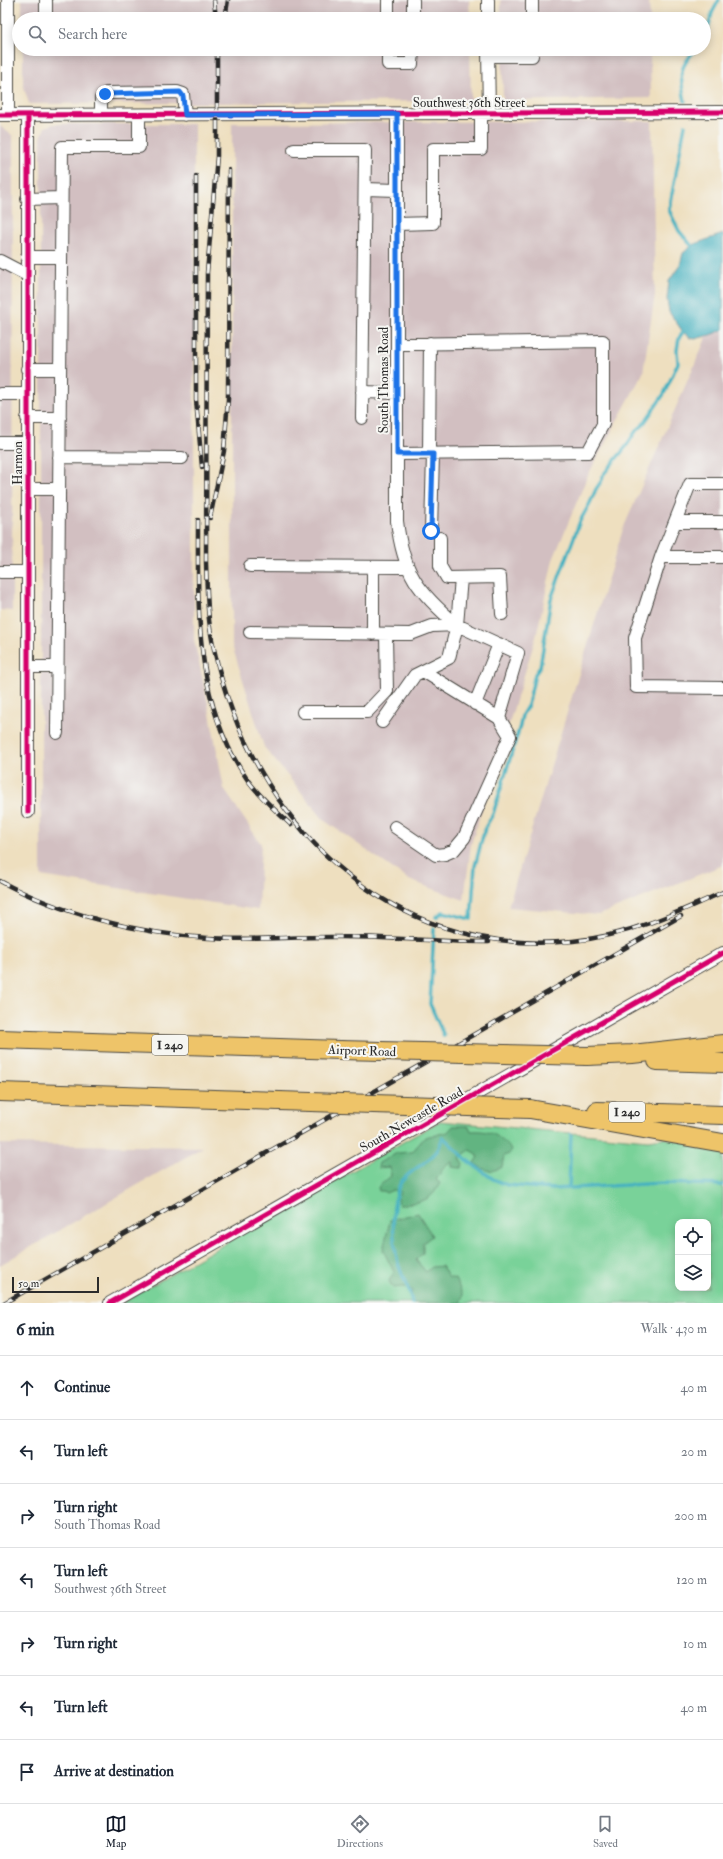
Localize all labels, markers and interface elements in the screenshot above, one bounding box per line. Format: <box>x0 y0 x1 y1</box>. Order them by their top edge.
search box <box>12 12 711 56</box>
icon: search <box>26 23 48 45</box>
text: Search here <box>58 25 127 44</box>
route end <box>96 85 114 103</box>
street label: Southwest 36th Street <box>413 95 525 111</box>
street label: South Thomas Road <box>376 326 392 433</box>
street label: Harmon <box>10 441 26 485</box>
route start <box>422 522 440 540</box>
road number: I 240 <box>152 1035 188 1055</box>
street label: Airport Road <box>326 1042 397 1061</box>
street label: South Newcastle Road <box>357 1084 466 1156</box>
road number: I 240 <box>609 1102 645 1122</box>
map controls <box>675 1219 711 1291</box>
button: locate <box>675 1219 711 1255</box>
button: layers <box>675 1255 711 1291</box>
scale bar <box>12 1275 99 1294</box>
text: 50 m <box>18 1277 39 1290</box>
text: 6 min <box>16 1319 55 1340</box>
text: Walk · 430 m <box>641 1321 707 1337</box>
icon: ahead <box>16 1377 38 1399</box>
text: Continue <box>54 1378 110 1397</box>
text: 40 m <box>681 1380 707 1396</box>
icon: left <box>16 1441 38 1463</box>
text: Turn left <box>54 1442 108 1461</box>
text: 20 m <box>681 1444 707 1460</box>
text: Turn right <box>54 1498 117 1517</box>
icon: right <box>16 1505 38 1527</box>
text: 200 m <box>674 1508 707 1524</box>
text: South Thomas Road <box>54 1517 160 1533</box>
text: Turn left <box>54 1562 108 1581</box>
icon: left <box>16 1569 38 1591</box>
text: 120 m <box>676 1572 707 1588</box>
text: Southwest 36th Street <box>54 1581 166 1597</box>
icon: right <box>16 1633 38 1655</box>
text: Turn right <box>54 1634 117 1653</box>
text: 10 m <box>683 1636 707 1652</box>
icon: left <box>16 1697 38 1719</box>
text: Turn left <box>54 1698 108 1717</box>
text: 40 m <box>681 1700 707 1716</box>
icon: arrive <box>16 1761 38 1783</box>
text: Arrive at destination <box>54 1762 174 1781</box>
tab: Map <box>105 1813 127 1850</box>
tab: Directions <box>337 1813 383 1850</box>
tab: Saved <box>593 1813 618 1850</box>

